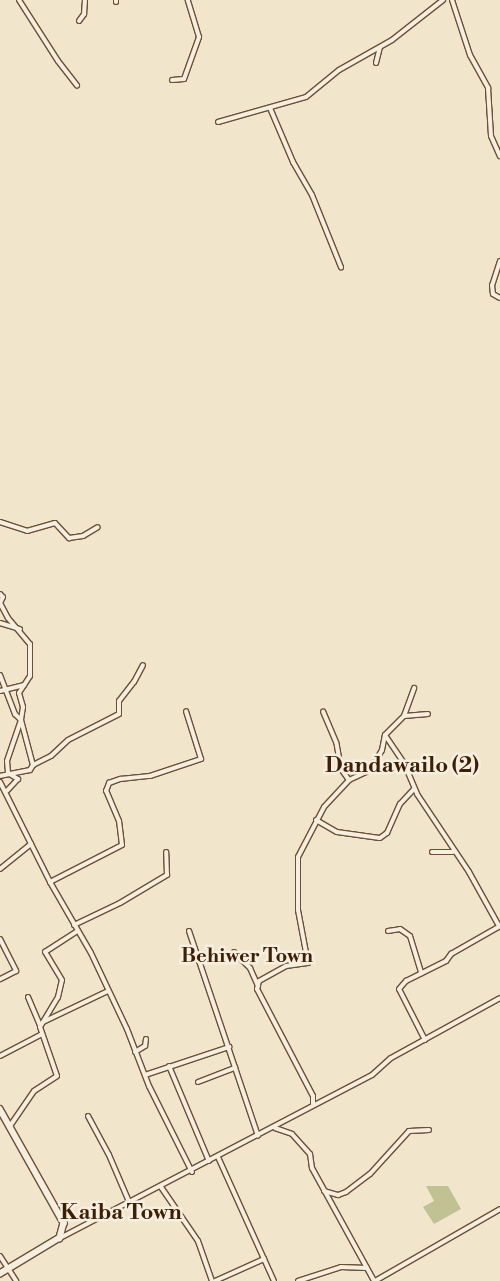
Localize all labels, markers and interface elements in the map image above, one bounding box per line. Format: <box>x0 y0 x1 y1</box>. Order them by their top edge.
district label: Dandawailo (2) <box>325 753 479 779</box>
district label: Behiwer Town <box>181 944 313 968</box>
district label: Kaiba Town <box>60 1200 182 1226</box>

